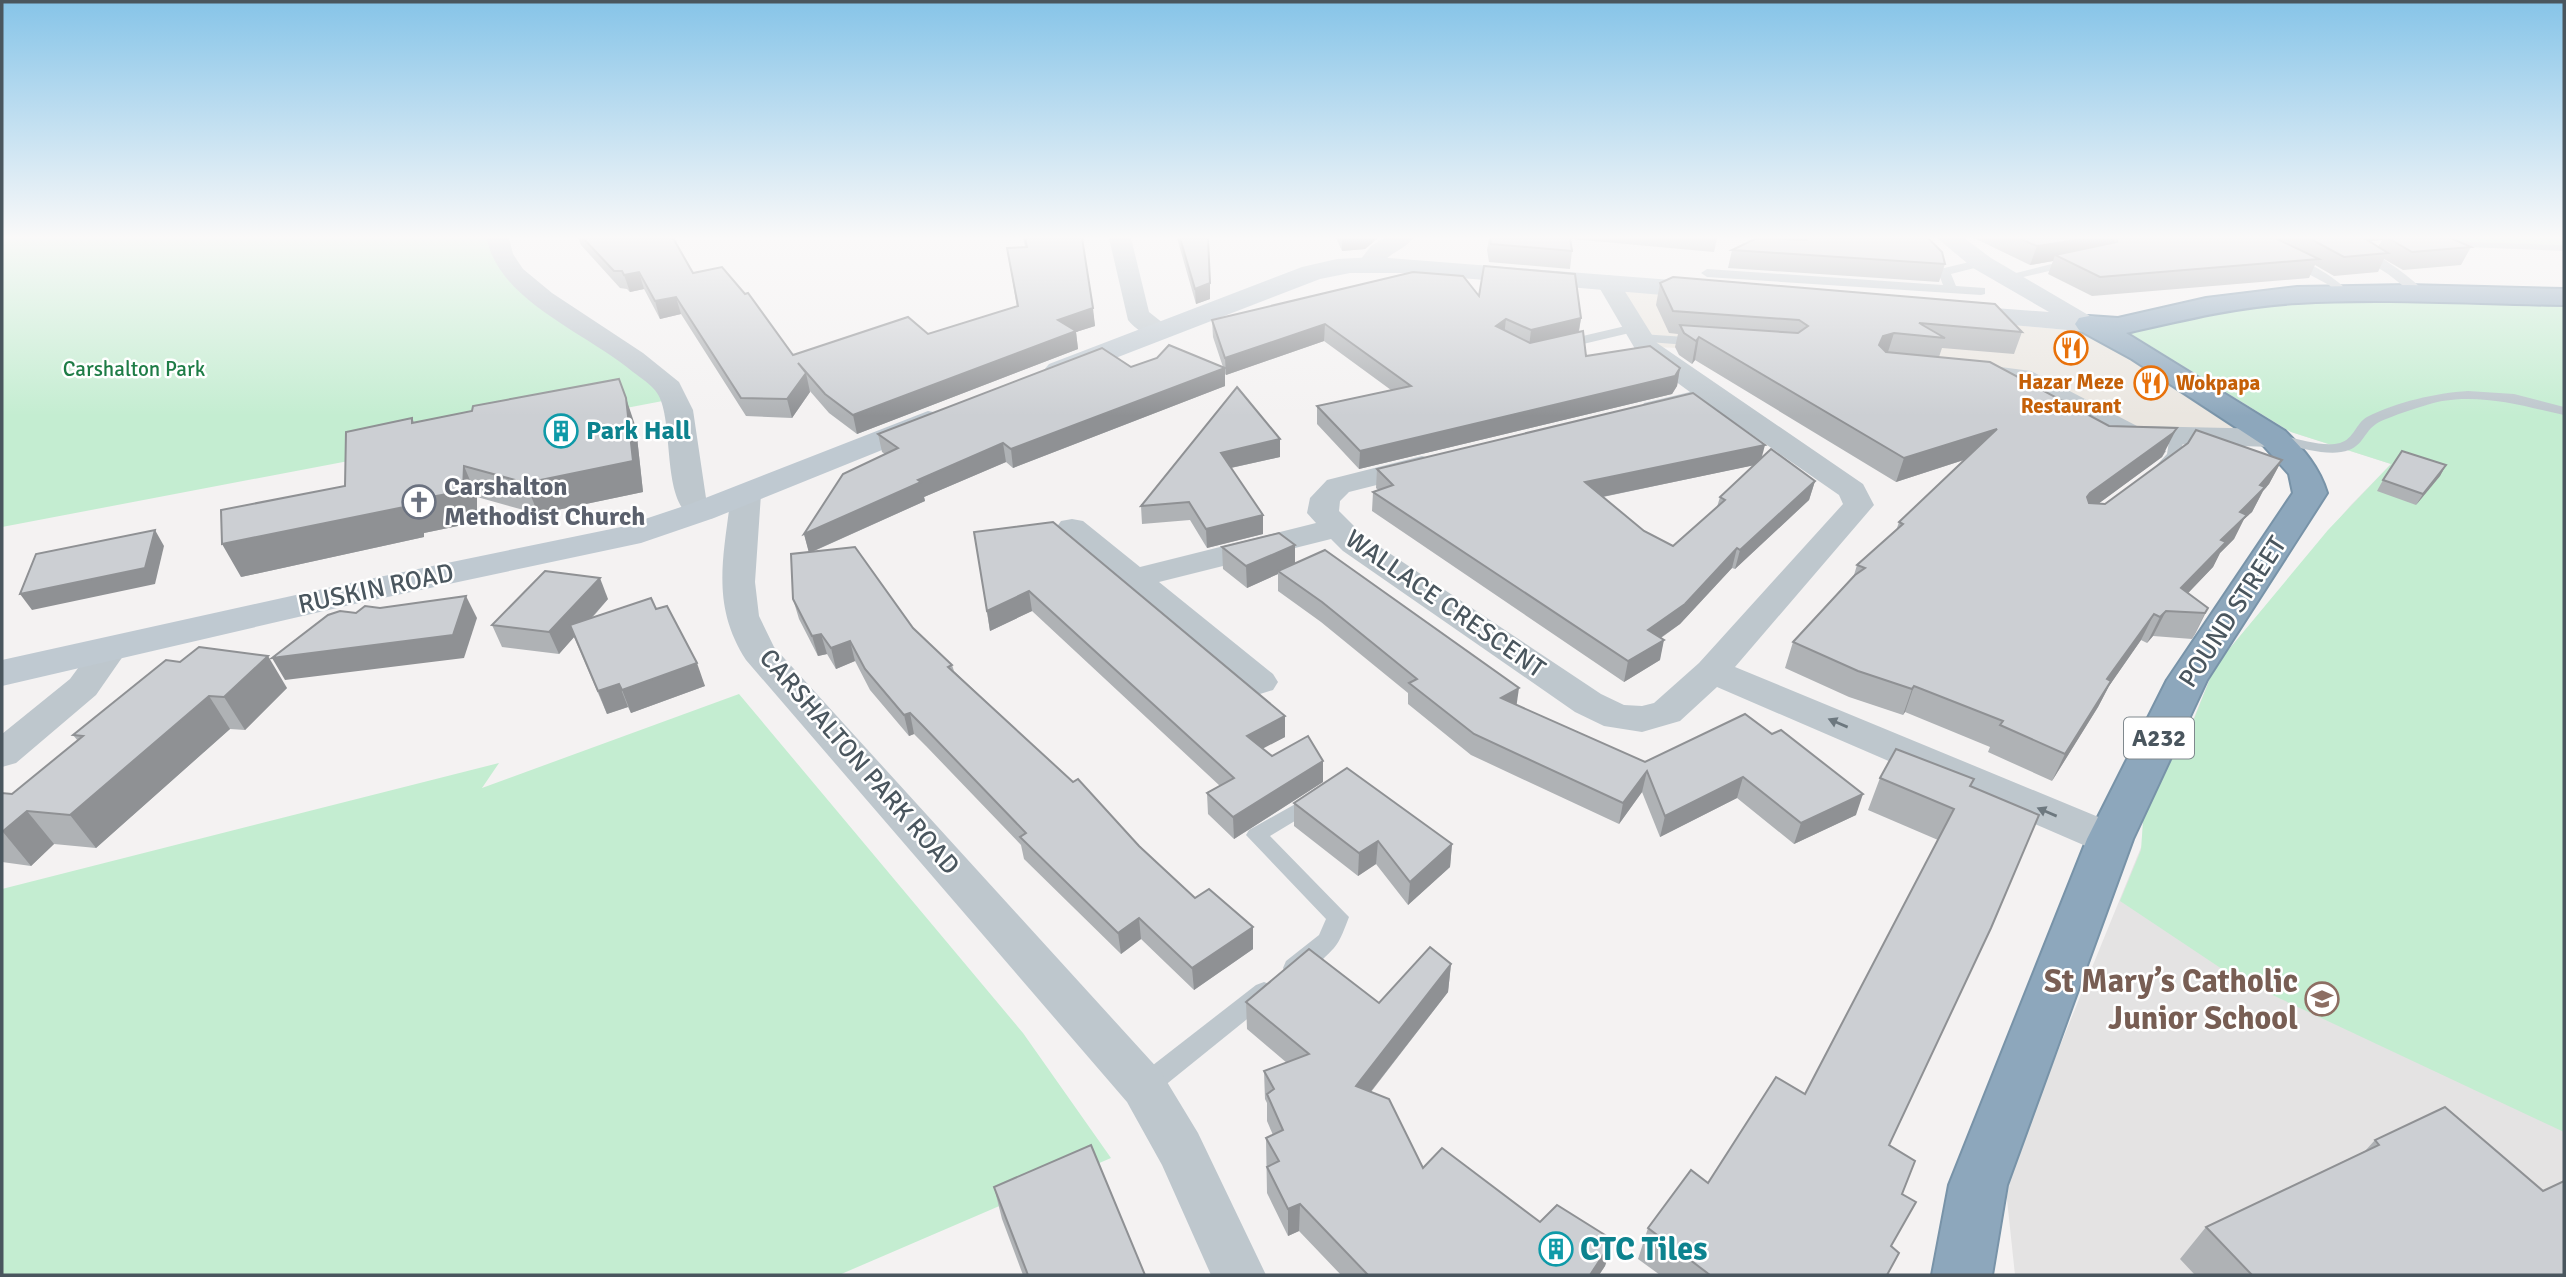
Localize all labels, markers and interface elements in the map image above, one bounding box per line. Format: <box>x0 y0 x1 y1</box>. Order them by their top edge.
restaurant icon: Hazar Meze Restaurant <box>2052 329 2090 367</box>
park label: Carshalton Park <box>63 356 206 382</box>
restaurant icon: Wokpapa <box>2132 364 2170 402</box>
place label: Hazar Meze Restaurant <box>2018 369 2124 419</box>
place label: Wokpapa <box>2176 370 2260 396</box>
building icon: Park Hall <box>542 412 580 450</box>
place label: Park Hall <box>586 415 691 447</box>
place label: Carshalton Methodist Church <box>444 471 645 533</box>
church icon: Carshalton Methodist Church <box>400 483 438 521</box>
street label: WALLACE CRESCENT <box>1339 523 1551 685</box>
street label: POUND STREET <box>2172 530 2294 694</box>
street label: RUSKIN ROAD <box>295 557 457 621</box>
street label: CARSHALTON PARK ROAD <box>752 642 966 882</box>
one-way arrow <box>1827 717 1848 728</box>
road number: A232 <box>2124 718 2194 758</box>
one-way arrow <box>2037 806 2057 818</box>
place label: St Mary’s Catholic Junior School <box>2044 962 2298 1038</box>
school or university icon: St Mary’s Catholic Junior School <box>2303 980 2341 1018</box>
building icon: CTC Tiles <box>1537 1230 1575 1268</box>
place label: CTC Tiles <box>1580 1230 1707 1269</box>

